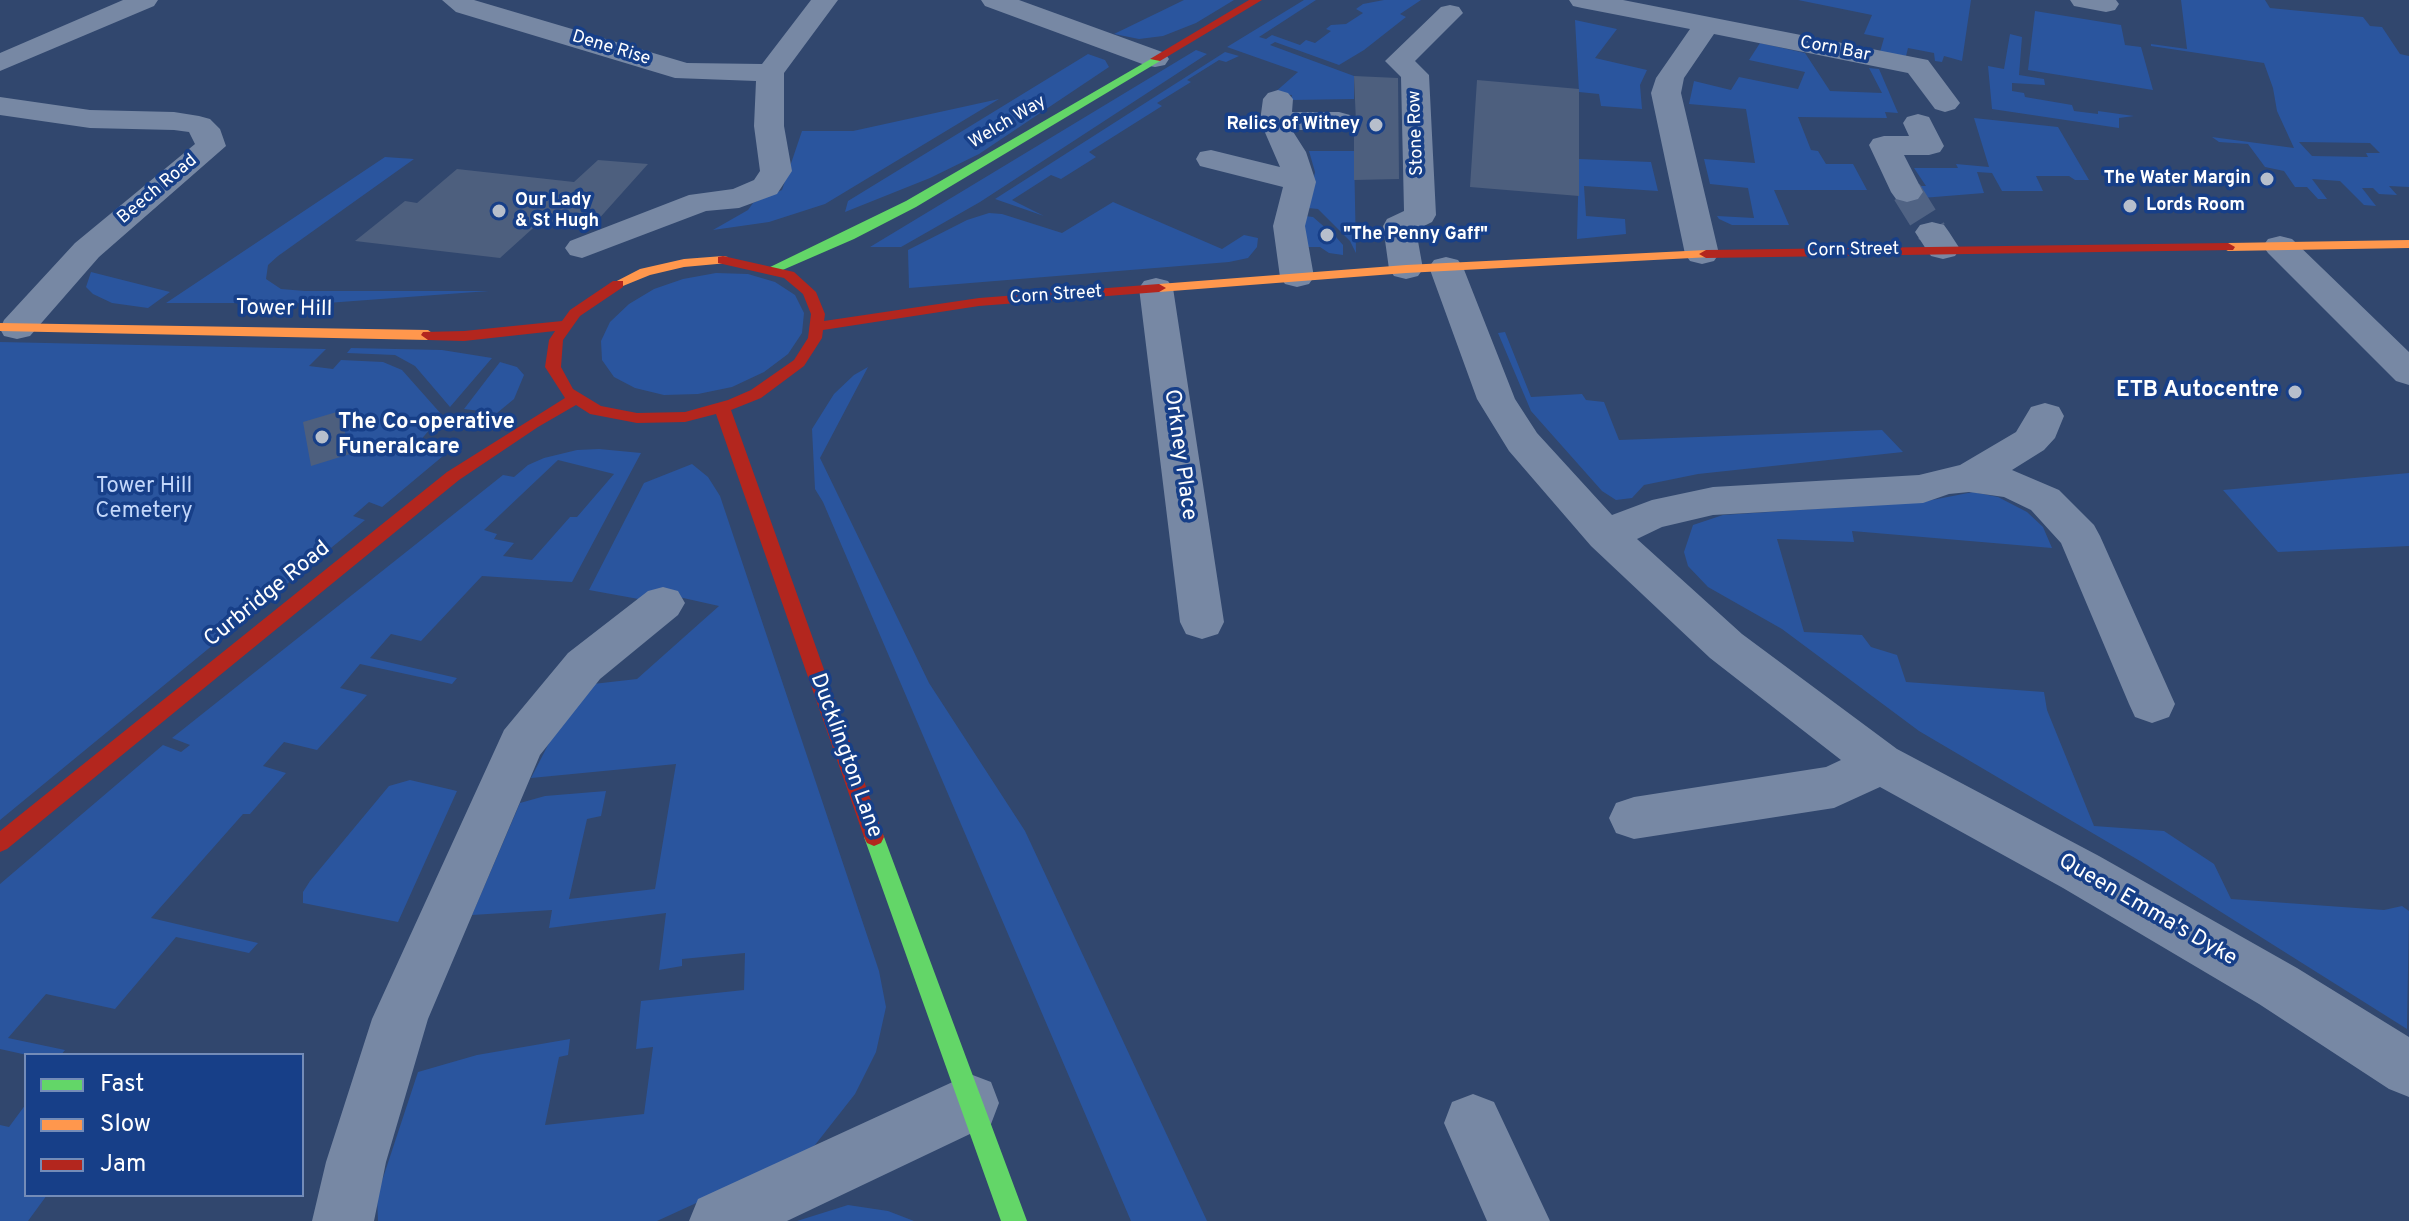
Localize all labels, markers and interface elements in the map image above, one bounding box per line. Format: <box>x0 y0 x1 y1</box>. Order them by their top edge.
street label: Dene Rise <box>569 27 653 71</box>
street label: Corn Bar <box>1798 33 1872 67</box>
street label: Stone Row <box>1405 90 1429 176</box>
street label: Welch Way <box>966 92 1050 154</box>
place label: Relics of Witney <box>1226 114 1360 136</box>
marker: Relics of Witney <box>1367 116 1385 134</box>
street label: Beech Road <box>114 151 202 229</box>
place label: The Water Margin <box>2104 168 2251 190</box>
marker: The Water Margin <box>2258 170 2276 188</box>
place label: Our Lady & St Hugh <box>515 190 599 232</box>
place label: Lords Room <box>2146 195 2245 217</box>
marker: Lords Room <box>2121 197 2139 215</box>
marker: Our Lady & St Hugh <box>490 202 508 220</box>
place label: "The Penny Gaff" <box>1343 224 1488 246</box>
marker: "The Penny Gaff" <box>1318 226 1336 244</box>
street label: Corn Street <box>1807 239 1899 263</box>
street label: Corn Street <box>1009 282 1103 310</box>
street label: Tower Hill <box>235 296 333 324</box>
place label: ETB Autocentre <box>2116 379 2279 405</box>
marker: ETB Autocentre <box>2286 383 2304 401</box>
street label: Orkney Place <box>1157 388 1201 522</box>
place label: The Co-operative Funeralcare <box>338 411 515 462</box>
marker: The Co-operative Funeralcare <box>313 428 331 446</box>
park label: Tower Hill Cemetery <box>95 475 193 526</box>
street label: Curbridge Road <box>200 536 336 654</box>
street label: Ducklington Lane <box>803 670 887 842</box>
street label: Queen Emma's Dyke <box>2053 849 2241 973</box>
legend <box>24 1053 304 1197</box>
text: Fast <box>100 1070 144 1100</box>
text: Slow <box>100 1110 151 1140</box>
text: Jam <box>100 1150 146 1180</box>

